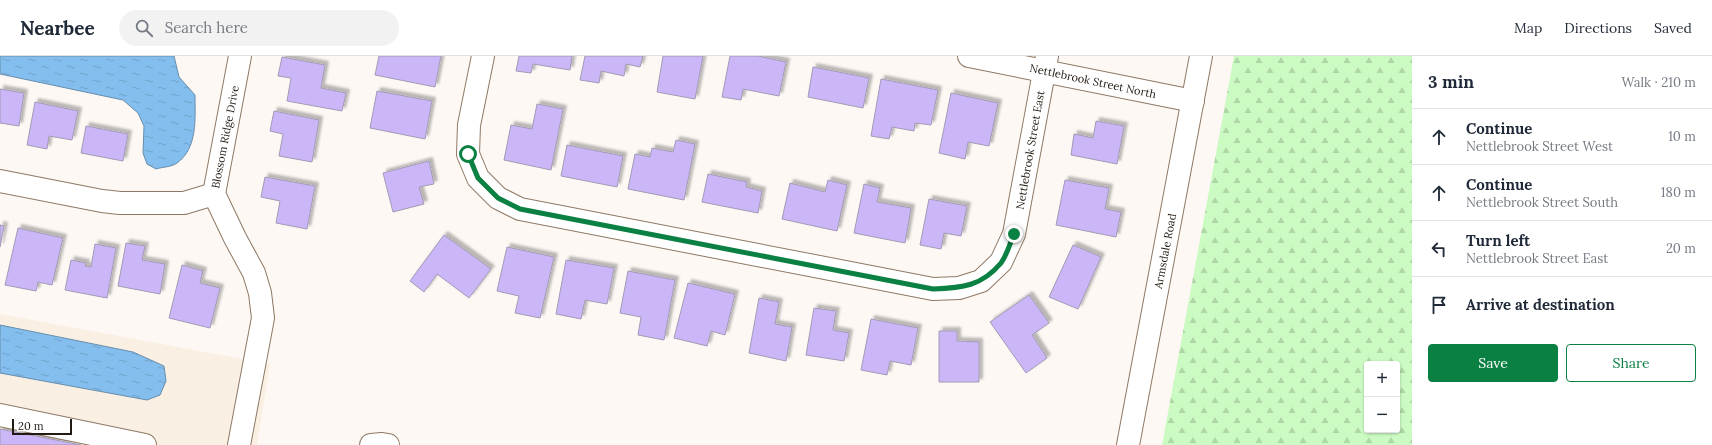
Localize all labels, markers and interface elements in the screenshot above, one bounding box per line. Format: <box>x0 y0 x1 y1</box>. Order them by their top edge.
search box <box>119 10 399 46</box>
text: Nearbee <box>20 16 95 40</box>
icon: search <box>133 17 155 39</box>
text: Search here <box>165 18 248 37</box>
text: Map <box>1514 19 1542 37</box>
text: Directions <box>1564 19 1632 37</box>
text: Saved <box>1654 19 1692 37</box>
street label: Nettlebrook Street North <box>1028 61 1158 101</box>
text: 3 min <box>1428 71 1474 93</box>
text: Walk · 210 m <box>1621 74 1696 91</box>
street label: Blossom Ridge Drive <box>208 84 242 190</box>
street label: Nettlebrook Street East <box>1013 89 1047 211</box>
text: Continue <box>1466 119 1532 138</box>
icon: ahead <box>1428 126 1450 148</box>
text: 10 m <box>1668 128 1696 145</box>
text: Nettlebrook Street West <box>1466 138 1613 155</box>
route start <box>459 145 477 163</box>
text: Continue <box>1466 175 1532 194</box>
icon: ahead <box>1428 182 1450 204</box>
text: 180 m <box>1661 184 1696 201</box>
text: Nettlebrook Street South <box>1466 194 1618 211</box>
street label: Armsdale Road <box>1151 212 1179 291</box>
route end <box>1005 225 1023 243</box>
text: Turn left <box>1466 231 1530 250</box>
icon: left <box>1428 238 1450 260</box>
text: 20 m <box>1666 240 1696 257</box>
text: Nettlebrook Street East <box>1466 250 1608 267</box>
icon: arrive <box>1428 294 1450 316</box>
text: Arrive at destination <box>1466 295 1615 314</box>
button: Save <box>1428 344 1558 382</box>
button: Share <box>1566 344 1696 382</box>
map controls <box>1364 361 1400 433</box>
button: + <box>1364 361 1400 397</box>
button: − <box>1364 397 1400 433</box>
scale bar <box>12 417 72 436</box>
text: 20 m <box>18 419 43 433</box>

